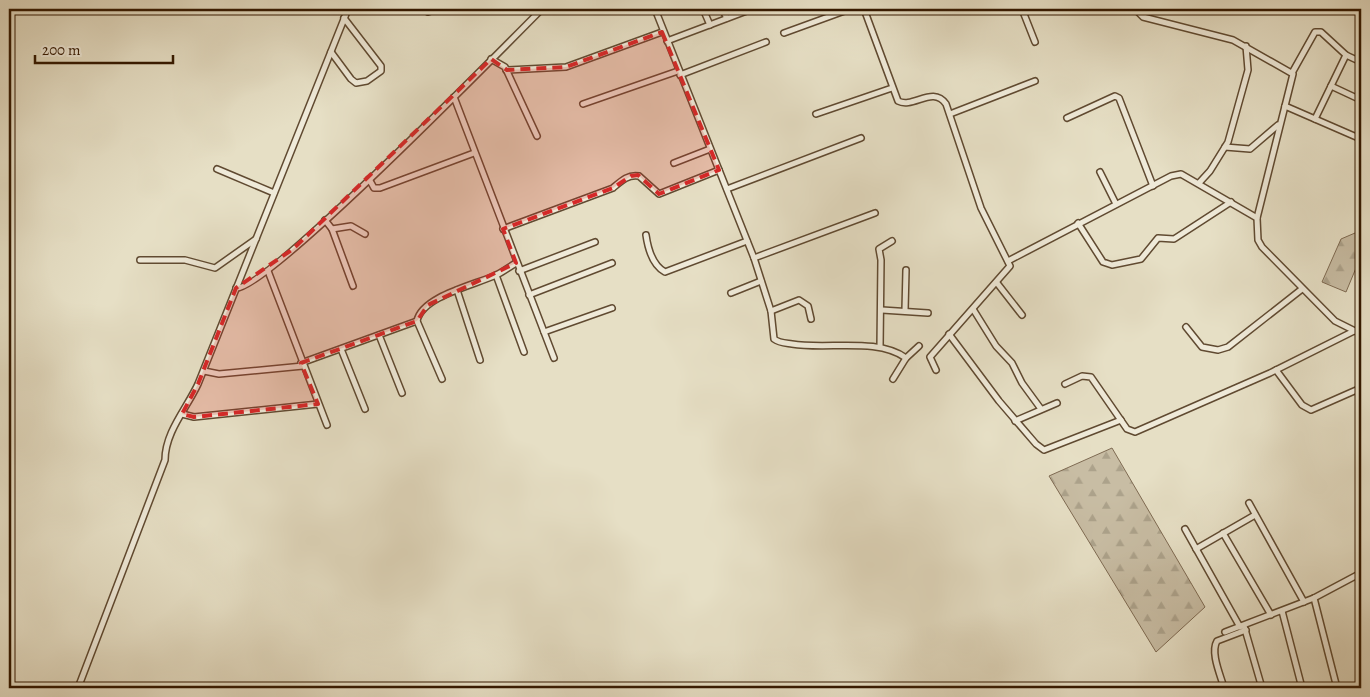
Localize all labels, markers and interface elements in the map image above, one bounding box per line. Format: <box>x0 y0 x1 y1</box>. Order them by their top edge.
scale bar <box>35 32 172 64</box>
text: 200 m <box>42 40 81 60</box>

